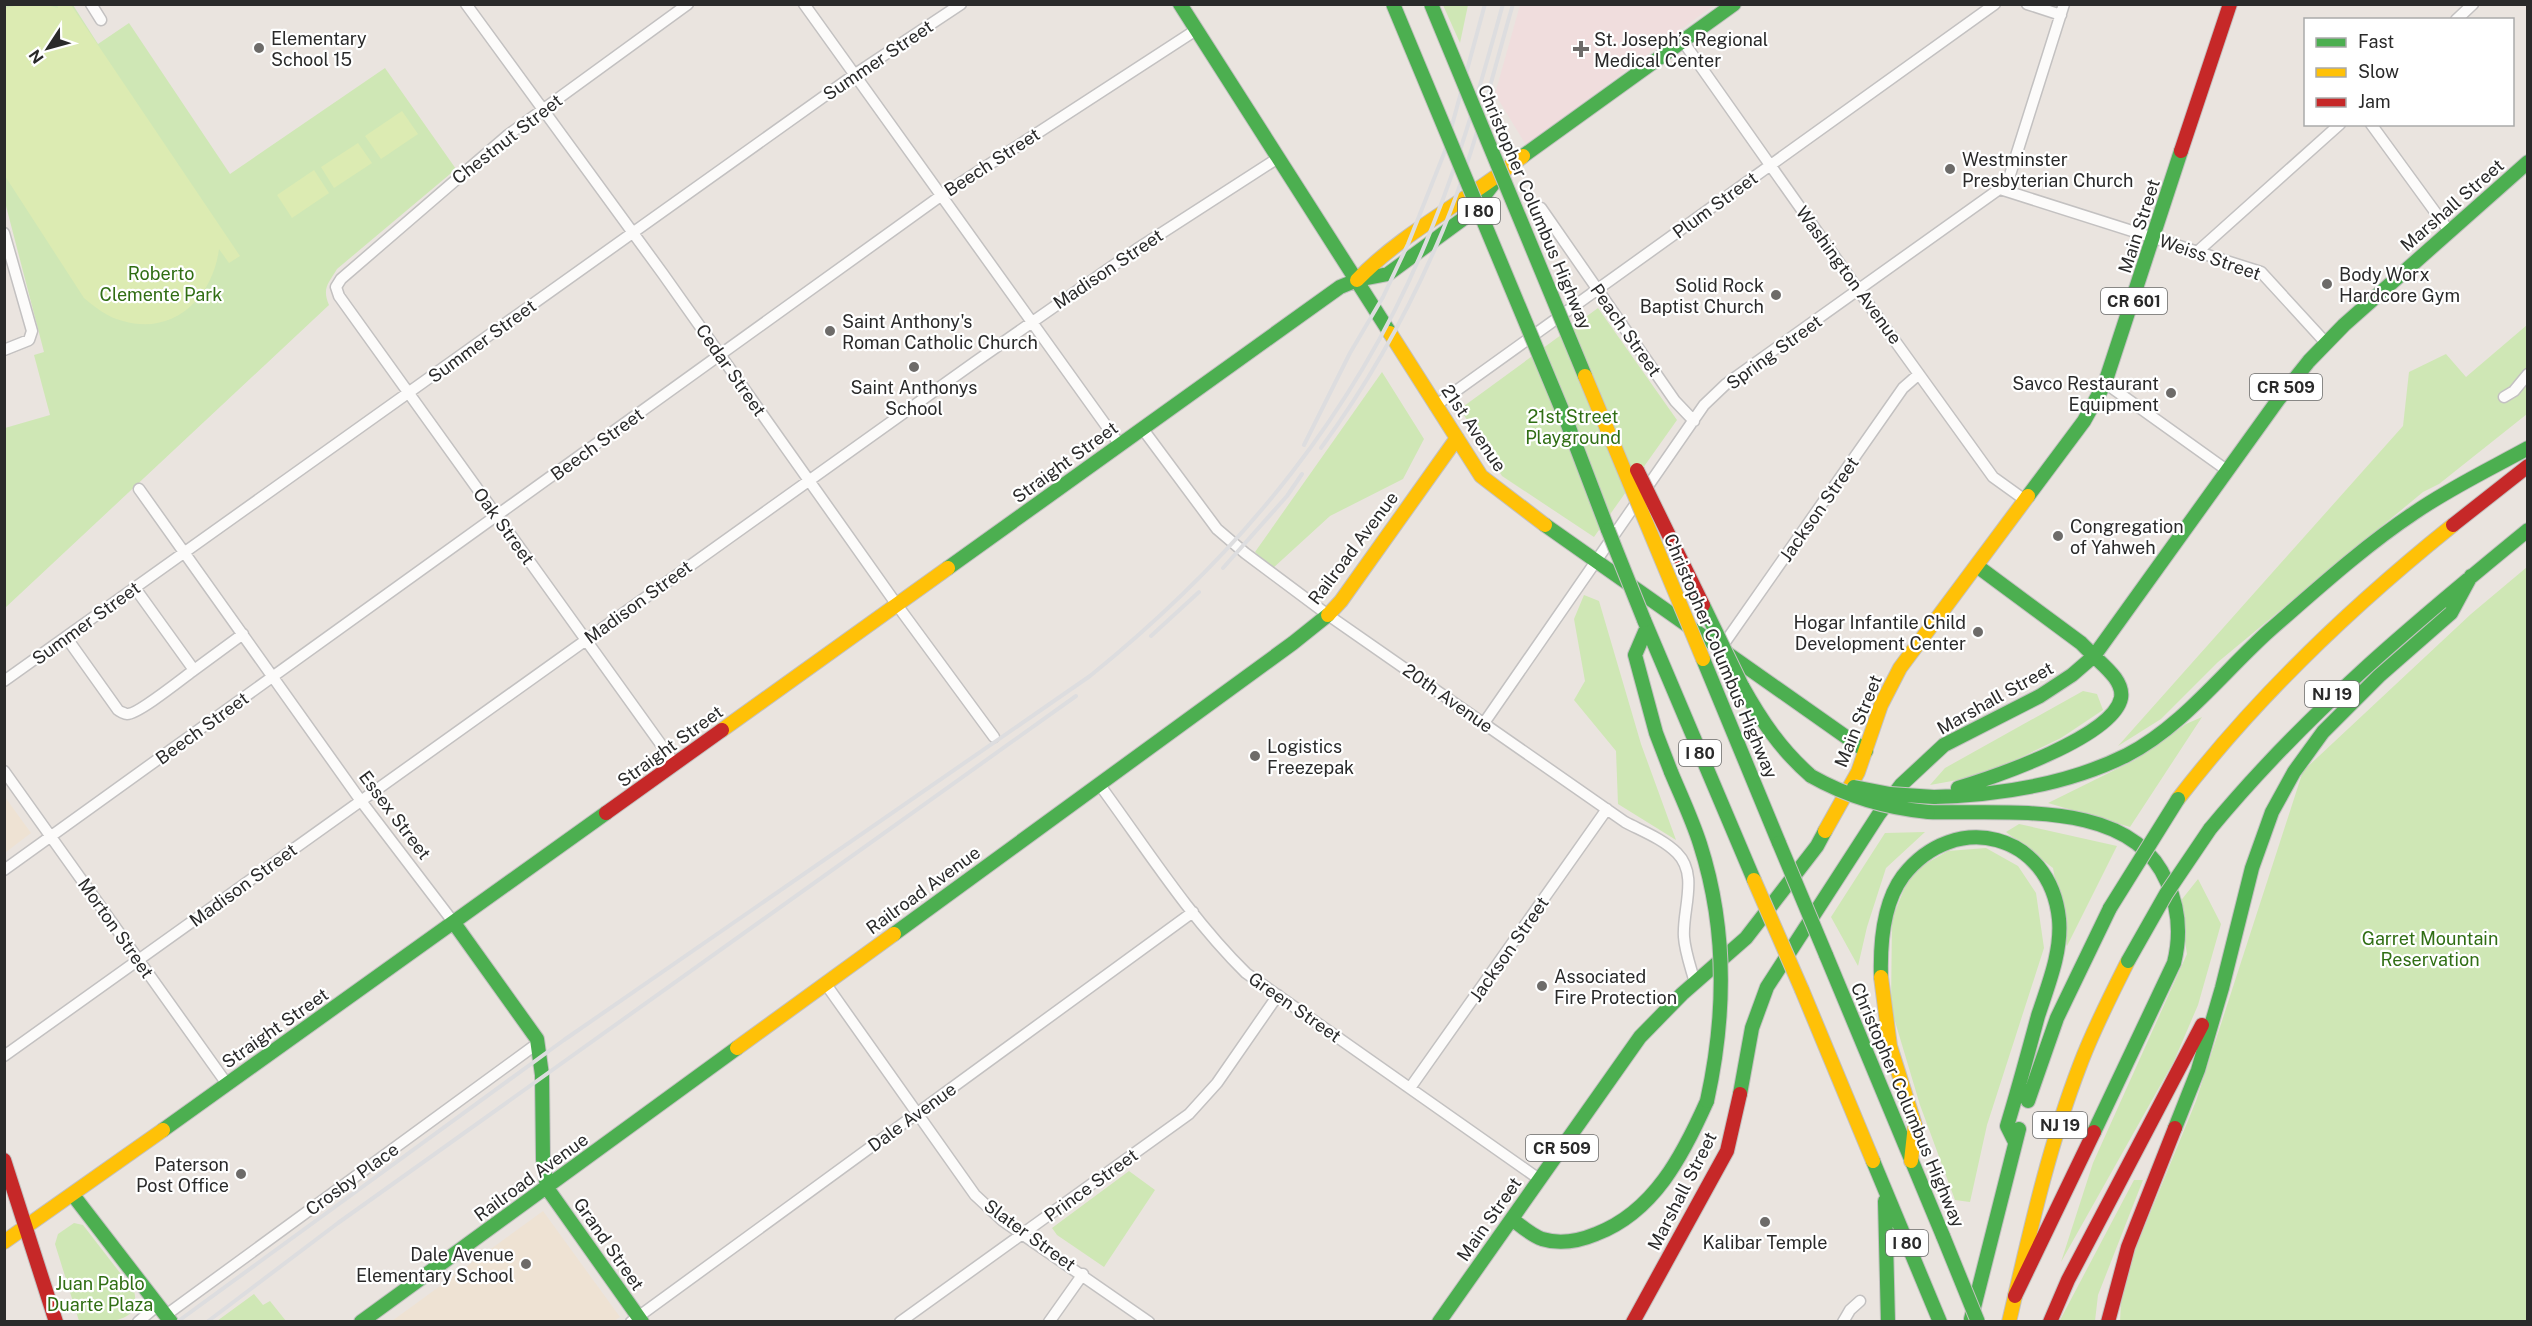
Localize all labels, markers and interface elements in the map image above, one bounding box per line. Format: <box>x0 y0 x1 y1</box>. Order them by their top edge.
street label: Summer Street <box>819 16 937 104</box>
north arrow <box>18 18 78 78</box>
legend <box>2304 18 2514 126</box>
place label: Elementary School 15 <box>271 28 367 70</box>
place label: St. Joseph’s Regional Medical Center <box>1594 29 1768 71</box>
text: Fast <box>2358 31 2394 52</box>
marker: St. Joseph’s Regional Medical Center <box>1572 40 1590 58</box>
marker: Elementary School 15 <box>252 41 266 55</box>
text: N <box>25 46 48 67</box>
text: Slow <box>2358 61 2399 82</box>
street label: Christopher Columbus Highway <box>1474 81 1596 333</box>
street label: Chestnut Street <box>448 90 566 188</box>
text: Jam <box>2358 91 2391 112</box>
street label: Beech Street <box>940 123 1044 201</box>
place label: Westminster Presbyterian Church <box>1962 149 2133 191</box>
street label: Marshall Street <box>2396 154 2508 256</box>
marker: Westminster Presbyterian Church <box>1943 162 1957 176</box>
street label: Plum Street <box>1668 167 1762 243</box>
street label: Main Street <box>2114 176 2164 276</box>
road number: I 80 <box>1458 198 1500 224</box>
street label: Washington Avenue <box>1792 202 1906 348</box>
street label: Madison Street <box>1049 225 1167 313</box>
street label: Weiss Street <box>2156 230 2264 284</box>
park label: Roberto Clemente Park <box>100 263 222 305</box>
place label: Body Worx Hardcore Gym <box>2339 264 2460 306</box>
place label: Solid Rock Baptist Church <box>1640 275 1764 317</box>
marker: Body Worx Hardcore Gym <box>2320 277 2334 291</box>
street label: Peach Street <box>1586 280 1666 380</box>
marker: Solid Rock Baptist Church <box>1769 288 1783 302</box>
road number: CR 601 <box>2101 288 2167 314</box>
street label: Summer Street <box>424 295 540 387</box>
street label: Spring Street <box>1722 310 1826 394</box>
place label: Saint Anthony's Roman Catholic Church <box>842 311 1038 353</box>
street label: Cedar Street <box>692 320 770 420</box>
marker: Saint Anthony's Roman Catholic Church <box>823 324 837 338</box>
marker: Saint Anthonys School <box>907 360 921 374</box>
place label: Savco Restaurant Equipment <box>2012 373 2159 415</box>
road number: CR 509 <box>2250 374 2322 400</box>
place label: Saint Anthonys School <box>851 377 977 419</box>
street label: 21st Avenue <box>1437 381 1511 475</box>
marker: Savco Restaurant Equipment <box>2164 386 2178 400</box>
street label: Beech Street <box>547 403 647 485</box>
park label: 21st Street Playground <box>1525 406 1621 448</box>
street label: Straight Street <box>1008 417 1122 507</box>
street label: Jackson Street <box>1775 453 1863 565</box>
street label: Oak Street <box>469 483 539 569</box>
street label: Railroad Avenue <box>1304 487 1402 609</box>
place label: Congregation of Yahweh <box>2070 516 2184 558</box>
marker: Congregation of Yahweh <box>2051 529 2065 543</box>
street label: Christopher Columbus Highway <box>1660 530 1782 782</box>
street label: Madison Street <box>580 556 696 648</box>
street label: Summer Street <box>28 577 144 669</box>
place label: Hogar Infantile Child Development Center <box>1793 612 1966 654</box>
marker: Hogar Infantile Child Development Center <box>1971 625 1985 639</box>
street label: Marshall Street <box>1933 657 2057 739</box>
street label: 20th Avenue <box>1399 659 1497 737</box>
street label: Main Street <box>1830 672 1886 770</box>
road number: NJ 19 <box>2305 681 2359 707</box>
street label: Beech Street <box>152 687 252 769</box>
street label: Straight Street <box>613 701 727 791</box>
place label: Logistics Freezepak <box>1267 736 1354 778</box>
road number: I 80 <box>1679 740 1721 766</box>
marker: Logistics Freezepak <box>1248 749 1262 763</box>
street label: Essex Street <box>355 766 435 864</box>
street label: Madison Street <box>185 839 301 931</box>
street label: Railroad Avenue <box>862 842 984 938</box>
street label: Morton Street <box>74 874 158 982</box>
street label: Jackson Street <box>1465 893 1553 1005</box>
park label: Garret Mountain Reservation <box>2362 928 2498 970</box>
place label: Associated Fire Protection <box>1554 966 1677 1008</box>
street label: Green Street <box>1245 967 1345 1047</box>
marker: Associated Fire Protection <box>1535 979 1549 993</box>
street label: Christopher Columbus Highway <box>1847 979 1969 1231</box>
street label: Straight Street <box>218 984 332 1072</box>
street label: Dale Avenue <box>864 1078 960 1156</box>
road number: NJ 19 <box>2033 1112 2087 1138</box>
street label: Marshall Street <box>1643 1128 1721 1254</box>
street label: Railroad Avenue <box>470 1129 592 1225</box>
road number: CR 509 <box>1526 1135 1598 1161</box>
street label: Crosby Place <box>301 1138 403 1220</box>
street label: Prince Street <box>1040 1144 1142 1226</box>
place label: Paterson Post Office <box>136 1154 229 1196</box>
marker: Paterson Post Office <box>234 1167 248 1181</box>
street label: Main Street <box>1452 1173 1526 1265</box>
street label: Grand Street <box>569 1194 649 1294</box>
street label: Slater Street <box>980 1195 1080 1275</box>
marker: Kalibar Temple <box>1758 1215 1772 1229</box>
road number: I 80 <box>1886 1230 1928 1256</box>
place label: Kalibar Temple <box>1702 1232 1828 1253</box>
place label: Dale Avenue Elementary School <box>356 1244 514 1286</box>
marker: Dale Avenue Elementary School <box>519 1257 533 1271</box>
park label: Juan Pablo Duarte Plaza <box>47 1273 153 1315</box>

